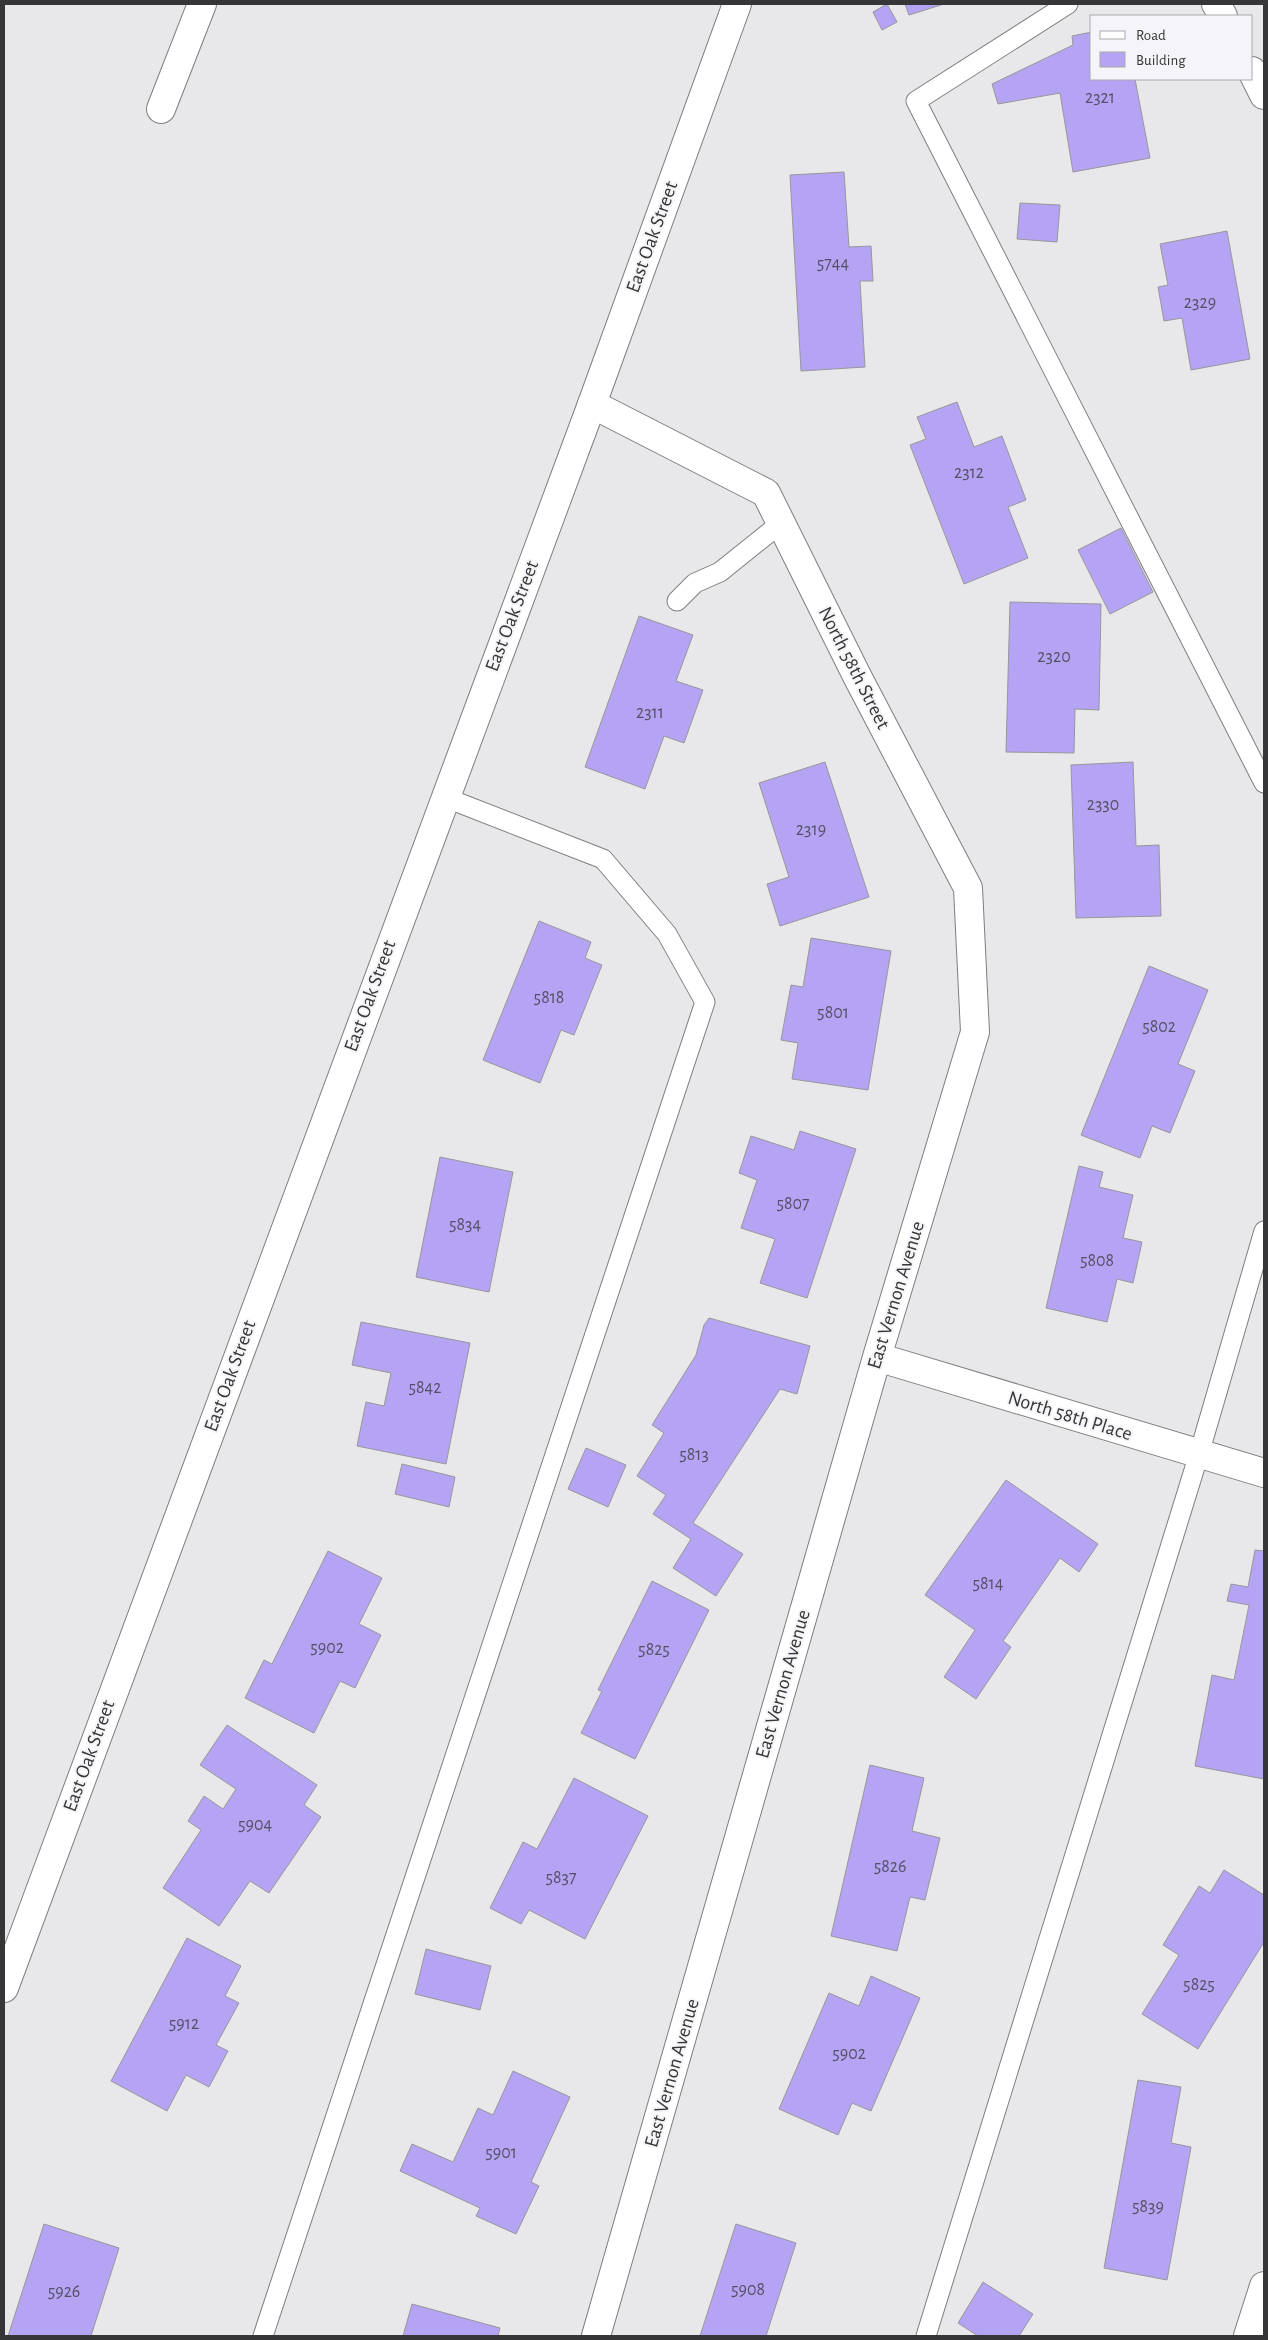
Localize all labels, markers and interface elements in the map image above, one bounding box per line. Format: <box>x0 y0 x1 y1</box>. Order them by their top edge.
legend <box>1090 15 1253 80</box>
text: Road <box>1136 28 1166 43</box>
text: Building <box>1136 53 1186 68</box>
house number: 2321 <box>1085 89 1115 107</box>
street label: East Oak Street <box>623 178 682 295</box>
house number: 5744 <box>817 255 850 273</box>
house number: 2329 <box>1184 294 1216 312</box>
house number: 2312 <box>954 464 984 482</box>
street label: East Oak Street <box>482 557 543 674</box>
street label: North 58th Street <box>815 604 894 733</box>
house number: 2320 <box>1037 648 1071 666</box>
house number: 2311 <box>636 704 664 722</box>
house number: 2330 <box>1087 796 1119 814</box>
house number: 2319 <box>796 821 826 839</box>
street label: East Oak Street <box>341 937 400 1054</box>
house number: 5818 <box>534 989 564 1007</box>
house number: 5801 <box>817 1004 849 1022</box>
house number: 5802 <box>1142 1018 1176 1036</box>
house number: 5807 <box>776 1195 810 1213</box>
house number: 5834 <box>449 1216 481 1234</box>
street label: East Vernon Avenue <box>864 1219 928 1371</box>
house number: 5808 <box>1080 1252 1114 1270</box>
street label: East Oak Street <box>201 1317 260 1434</box>
house number: 5842 <box>409 1379 441 1397</box>
street label: North 58th Place <box>1005 1388 1135 1444</box>
house number: 5813 <box>679 1446 709 1464</box>
house number: 5814 <box>973 1575 1004 1593</box>
street label: East Vernon Avenue <box>752 1607 814 1761</box>
house number: 5902 <box>310 1639 344 1657</box>
house number: 5825 <box>638 1641 670 1659</box>
street label: East Oak Street <box>60 1697 119 1814</box>
house number: 5904 <box>238 1816 272 1834</box>
house number: 5826 <box>874 1858 906 1876</box>
house number: 5837 <box>546 1869 576 1887</box>
house number: 5825 <box>1183 1976 1215 1994</box>
street label: East Vernon Avenue <box>641 1996 703 2150</box>
house number: 5912 <box>169 2015 199 2033</box>
house number: 5902 <box>832 2045 866 2063</box>
house number: 5901 <box>485 2144 517 2162</box>
house number: 5839 <box>1132 2198 1164 2216</box>
house number: 5908 <box>731 2281 765 2299</box>
house number: 5926 <box>48 2283 80 2301</box>

